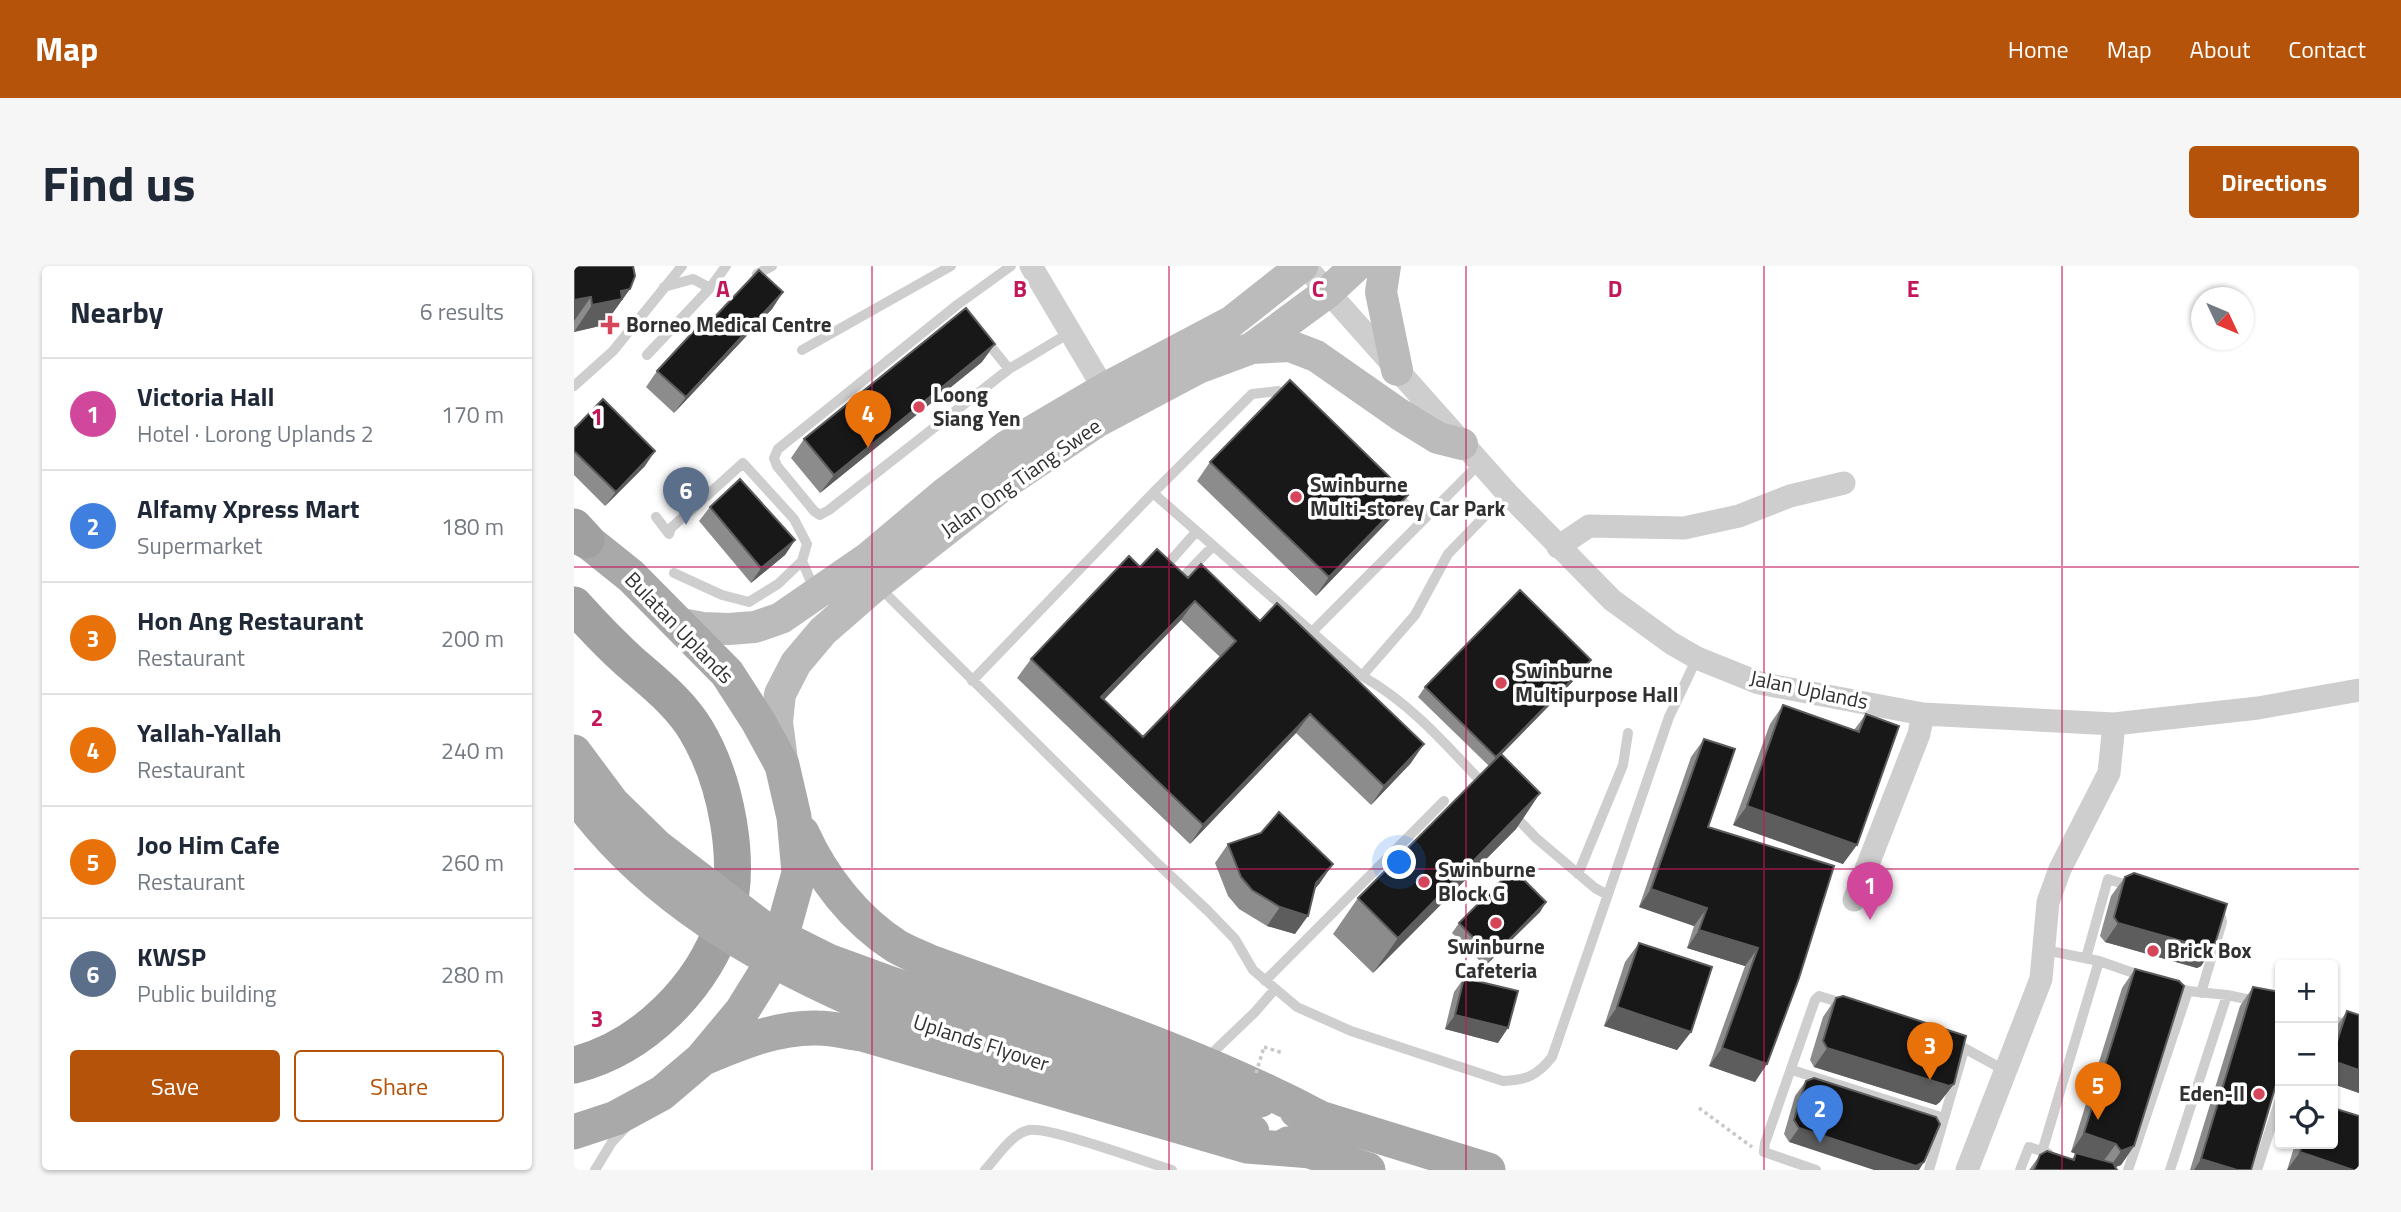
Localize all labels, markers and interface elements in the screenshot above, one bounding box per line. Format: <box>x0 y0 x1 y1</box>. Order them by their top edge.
text: Map <box>35 24 98 74</box>
text: Home <box>2008 31 2069 67</box>
text: Map <box>2107 31 2152 67</box>
text: About <box>2190 31 2250 67</box>
text: Contact <box>2288 31 2366 67</box>
text: Find us <box>42 145 196 220</box>
button: Directions <box>2189 146 2359 218</box>
text: A <box>716 271 730 306</box>
text: B <box>1013 271 1027 306</box>
text: C <box>1312 271 1324 306</box>
text: D <box>1608 271 1622 306</box>
text: E <box>1907 271 1919 306</box>
north arrow <box>2191 287 2254 350</box>
text: Nearby <box>70 289 163 335</box>
text: 6 results <box>420 294 504 329</box>
place label: Borneo Medical Centre <box>626 308 832 340</box>
marker: Borneo Medical Centre <box>600 315 620 335</box>
text: Victoria Hall <box>137 377 275 416</box>
place label: Loong Siang Yen <box>933 378 1021 434</box>
pin: 4 <box>845 390 891 448</box>
text: 1 <box>87 397 99 432</box>
text: 170 m <box>441 397 504 432</box>
text: 1 <box>591 399 603 434</box>
marker: Loong Siang Yen <box>911 399 927 415</box>
street label: Jalan Ong Tiang Swee <box>934 410 1107 545</box>
text: Hotel · Lorong Uplands 2 <box>137 416 374 451</box>
pin: 6 <box>663 467 709 525</box>
place label: Swinburne Multi-storey Car Park <box>1310 468 1506 524</box>
text: Alfamy Xpress Mart <box>137 489 359 528</box>
marker: Swinburne Multi-storey Car Park <box>1288 489 1304 505</box>
text: 2 <box>87 509 99 544</box>
text: 180 m <box>441 509 504 544</box>
text: Supermarket <box>137 528 262 563</box>
street label: Bulatan Uplands <box>618 564 742 691</box>
text: Hon Ang Restaurant <box>137 601 363 640</box>
text: 3 <box>87 621 99 656</box>
text: 200 m <box>441 621 504 656</box>
text: Restaurant <box>137 640 245 675</box>
place label: Swinburne Multipurpose Hall <box>1515 654 1678 710</box>
street label: Jalan Uplands <box>1747 661 1871 717</box>
marker: Swinburne Multipurpose Hall <box>1493 675 1509 691</box>
text: 2 <box>591 700 603 735</box>
text: Yallah-Yallah <box>137 713 282 752</box>
text: 4 <box>87 733 99 768</box>
text: 240 m <box>441 733 504 768</box>
text: Restaurant <box>137 752 245 787</box>
text: Joo Him Cafe <box>137 825 280 864</box>
text: 5 <box>87 845 99 880</box>
text: 260 m <box>441 845 504 880</box>
your location <box>1382 845 1416 879</box>
place label: Swinburne Block G <box>1438 853 1536 909</box>
pin: 1 <box>1847 862 1893 920</box>
text: Restaurant <box>137 864 245 899</box>
marker: Swinburne Block G <box>1416 874 1432 890</box>
marker: Swinburne Cafeteria <box>1488 915 1504 931</box>
place label: Swinburne Cafeteria <box>1447 930 1545 986</box>
place label: Brick Box <box>2167 934 2252 966</box>
text: KWSP <box>137 937 206 976</box>
marker: Brick Box <box>2145 943 2161 959</box>
text: 6 <box>87 957 99 992</box>
text: 280 m <box>441 957 504 992</box>
map controls <box>2275 960 2338 1149</box>
button: + <box>2275 960 2338 1023</box>
text: Public building <box>137 976 276 1011</box>
text: 3 <box>591 1001 603 1036</box>
street label: Uplands Flyover <box>909 1005 1053 1079</box>
pin: 3 <box>1907 1022 1953 1080</box>
button: − <box>2275 1023 2338 1086</box>
button: Save <box>70 1050 280 1122</box>
button: Share <box>294 1050 504 1122</box>
pin: 5 <box>2075 1062 2121 1120</box>
place label: Eden-II <box>2179 1077 2245 1109</box>
pin: 2 <box>1797 1085 1843 1143</box>
marker: Eden-II <box>2251 1086 2267 1102</box>
button: locate <box>2275 1086 2338 1149</box>

